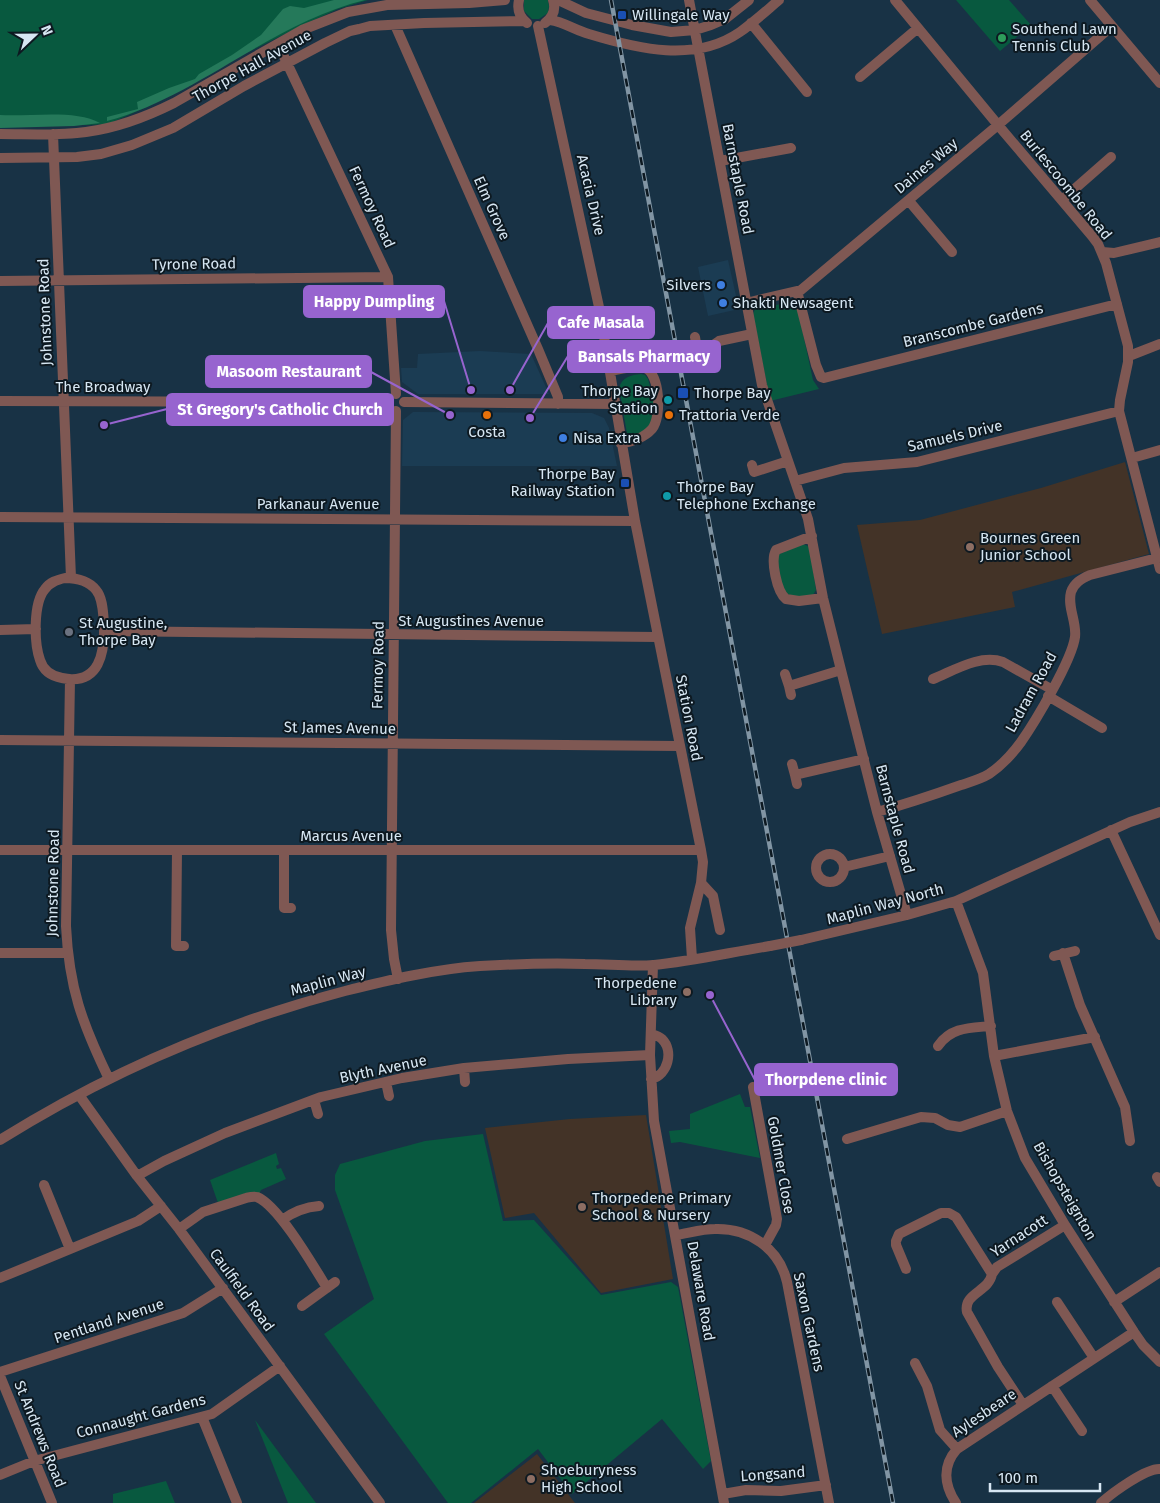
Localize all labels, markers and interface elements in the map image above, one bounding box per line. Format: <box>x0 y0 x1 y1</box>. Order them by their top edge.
place label: Willingale Way <box>632 6 730 24</box>
marker: Willingale Way <box>616 9 628 21</box>
north arrow <box>10 10 60 60</box>
place label: Southend Lawn Tennis Club <box>1012 20 1117 55</box>
text: N <box>37 23 56 38</box>
street label: Thorpe Hall Avenue <box>190 26 314 106</box>
marker: Southend Lawn Tennis Club <box>996 32 1008 44</box>
street label: Barnstaple Road <box>718 122 758 236</box>
street label: Burlescoombe Road <box>1016 126 1116 244</box>
street label: Daines Way <box>891 134 962 198</box>
street label: Acacia Drive <box>573 153 609 237</box>
street label: Fermoy Road <box>345 163 399 251</box>
street label: Elm Grove <box>470 173 514 243</box>
street label: Tyrone Road <box>152 254 236 274</box>
street label: Johnstone Road <box>34 258 56 366</box>
place label: Silvers <box>666 276 711 294</box>
marker: Silvers <box>715 279 727 291</box>
callout: Happy Dumpling <box>304 286 444 317</box>
text: Happy Dumpling <box>314 292 434 311</box>
place label: Shakti Newsagent <box>733 294 854 312</box>
marker: Shakti Newsagent <box>717 297 729 309</box>
street label: Branscombe Gardens <box>901 299 1045 351</box>
callout: Cafe Masala <box>548 307 654 338</box>
text: Cafe Masala <box>558 313 645 332</box>
callout: Bansals Pharmacy <box>568 341 720 372</box>
text: Bansals Pharmacy <box>578 347 711 366</box>
callout: Masoom Restaurant <box>206 356 371 387</box>
text: Masoom Restaurant <box>216 362 362 381</box>
street label: The Broadway <box>56 378 151 396</box>
place label: Thorpe Bay Station <box>581 382 659 417</box>
place label: Thorpe Bay <box>694 384 771 402</box>
marker: Thorpe Bay <box>676 386 690 400</box>
callout: St Gregory's Catholic Church <box>167 394 393 425</box>
marker: Thorpe Bay Station <box>662 394 674 406</box>
text: St Gregory's Catholic Church <box>177 400 383 419</box>
place label: Trattoria Verde <box>679 406 780 424</box>
marker: Costa <box>481 409 493 421</box>
marker: Trattoria Verde <box>663 409 675 421</box>
street label: Samuels Drive <box>906 416 1004 456</box>
place label: Costa <box>468 423 506 441</box>
place label: Nisa Extra <box>573 429 641 447</box>
marker: Nisa Extra <box>557 432 569 444</box>
place label: Thorpe Bay Railway Station <box>511 465 616 500</box>
marker: Thorpe Bay Railway Station <box>619 477 631 489</box>
place label: Thorpe Bay Telephone Exchange <box>677 478 816 513</box>
marker: Thorpe Bay Telephone Exchange <box>661 490 673 502</box>
street label: Parkanaur Avenue <box>257 495 379 513</box>
place label: Bournes Green Junior School <box>980 529 1080 564</box>
marker: Bournes Green Junior School <box>964 541 976 553</box>
street label: St Augustines Avenue <box>398 612 544 630</box>
place label: St Augustine, Thorpe Bay <box>79 614 167 649</box>
street label: Fermoy Road <box>368 621 388 709</box>
marker: St Augustine, Thorpe Bay <box>63 626 75 638</box>
street label: Ladram Road <box>1001 649 1061 735</box>
street label: Station Road <box>672 673 706 763</box>
street label: St James Avenue <box>284 718 396 738</box>
street label: Barnstaple Road <box>872 762 918 876</box>
street label: Marcus Avenue <box>300 827 402 845</box>
street label: Johnstone Road <box>43 829 63 937</box>
street label: Maplin Way North <box>825 880 945 928</box>
street label: Maplin Way <box>288 962 368 1000</box>
place label: Thorpedene Library <box>595 974 678 1009</box>
marker: Thorpedene Library <box>681 986 693 998</box>
street label: Blyth Avenue <box>338 1051 428 1087</box>
callout: Thorpdene clinic <box>755 1064 897 1095</box>
text: Thorpdene clinic <box>765 1070 887 1089</box>
street label: Goldmer Close <box>764 1115 798 1215</box>
street label: Bishopsteignton <box>1030 1139 1100 1243</box>
place label: Thorpedene Primary School & Nursery <box>592 1189 732 1224</box>
marker: Thorpedene Primary School & Nursery <box>576 1201 588 1213</box>
street label: Yarnacott <box>987 1211 1051 1261</box>
street label: Delaware Road <box>683 1240 719 1342</box>
street label: Caulfield Road <box>206 1245 278 1335</box>
street label: Saxon Gardens <box>790 1271 828 1373</box>
street label: Pentland Avenue <box>52 1295 166 1347</box>
street label: St Andrews Road <box>10 1378 70 1490</box>
street label: Aylesbeare <box>948 1385 1020 1441</box>
street label: Connaught Gardens <box>74 1390 208 1442</box>
scale bar <box>990 1460 1100 1492</box>
place label: Shoeburyness High School <box>541 1461 637 1496</box>
street label: Longsand <box>740 1463 806 1485</box>
text: 100 m <box>998 1469 1038 1487</box>
marker: Shoeburyness High School <box>525 1473 537 1485</box>

